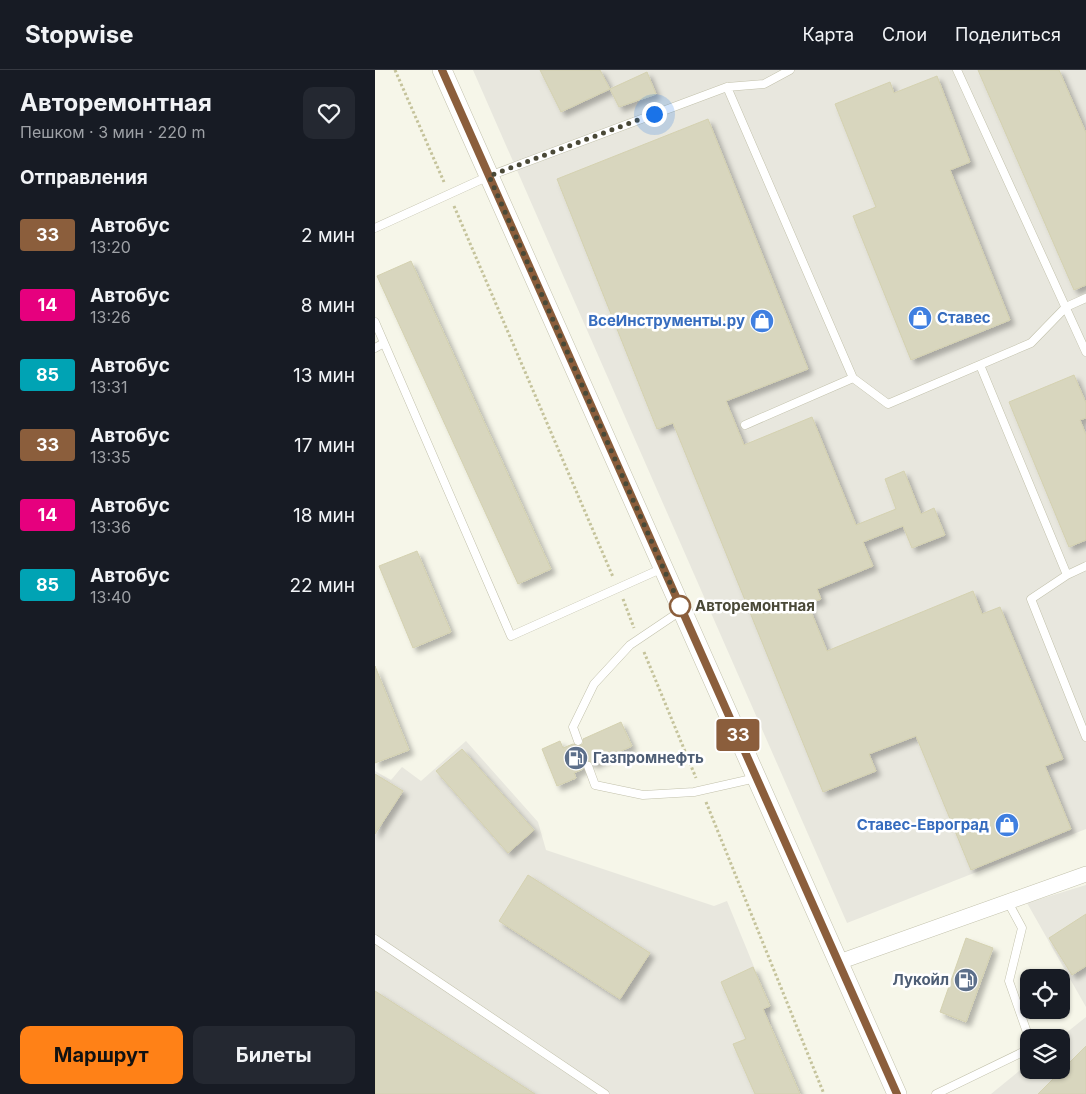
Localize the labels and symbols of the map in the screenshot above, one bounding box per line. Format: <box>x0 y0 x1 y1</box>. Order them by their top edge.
your location <box>642 102 667 127</box>
shop icon: Ставес <box>907 305 933 331</box>
shop icon: ВсеИнструменты.ру <box>749 308 775 334</box>
place label: Ставес <box>937 308 991 327</box>
place label: ВсеИнструменты.ру <box>588 311 745 330</box>
marker: Авторемонтная <box>669 595 691 617</box>
place label: Авторемонтная <box>695 596 815 615</box>
line badge: 33 <box>715 719 761 751</box>
fuel station icon: Газпромнефть <box>563 745 589 771</box>
place label: Газпромнефть <box>593 748 704 767</box>
shop icon: Ставес-Евроград <box>994 812 1020 838</box>
place label: Ставес-Евроград <box>857 815 989 834</box>
fuel station icon: Лукойл <box>953 967 979 993</box>
place label: Лукойл <box>893 970 949 989</box>

